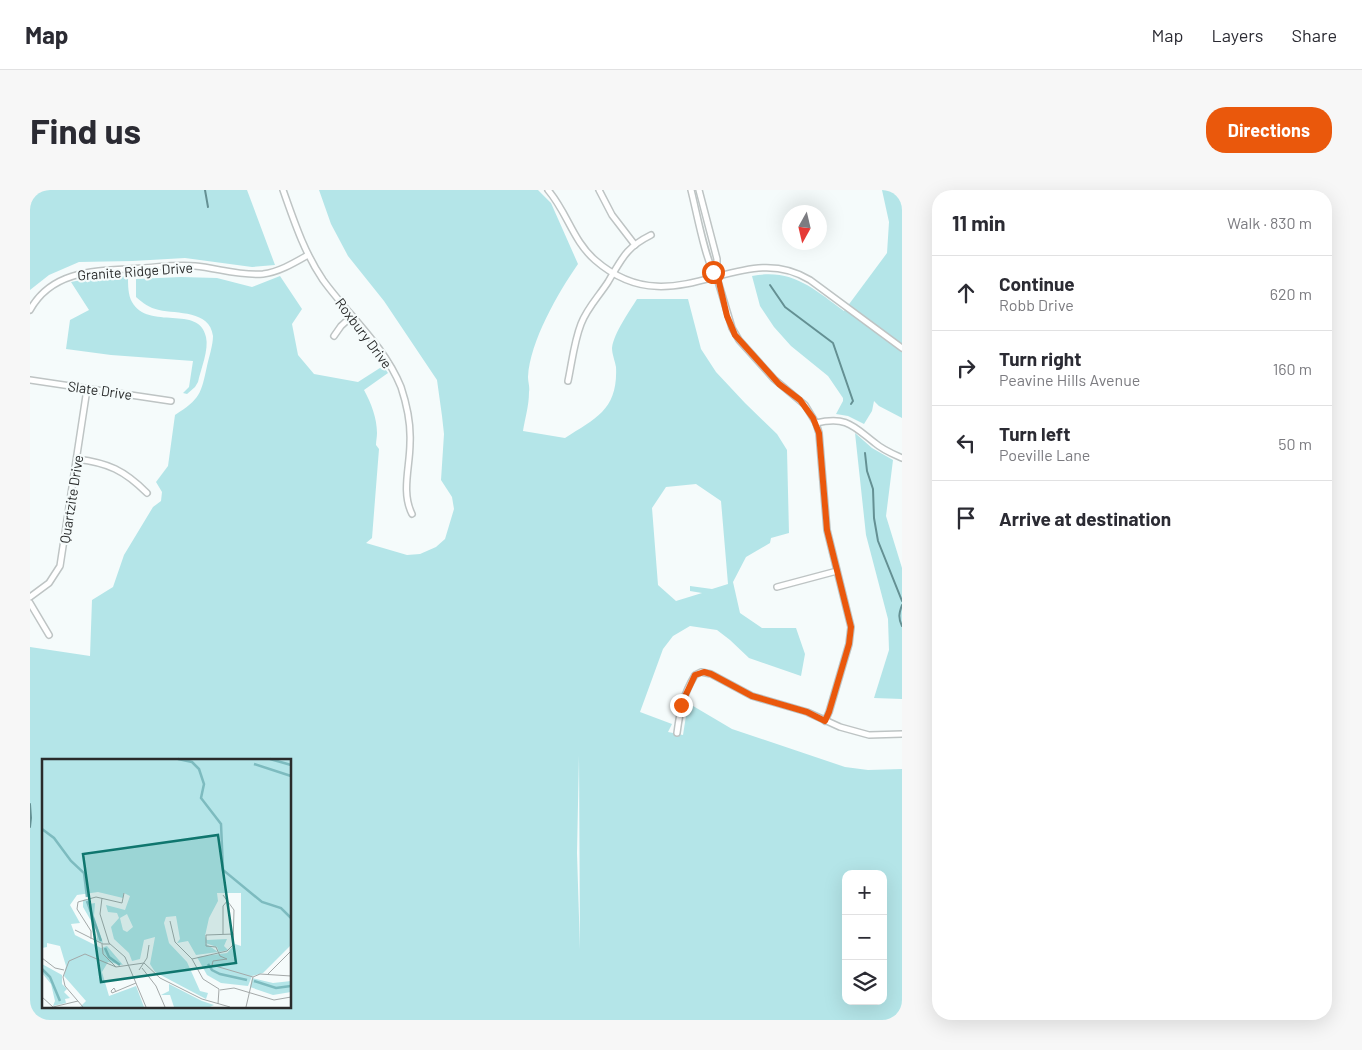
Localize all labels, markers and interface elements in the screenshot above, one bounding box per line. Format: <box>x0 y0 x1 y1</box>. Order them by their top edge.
text: Map <box>25 20 68 49</box>
text: Map <box>1151 24 1183 46</box>
text: Layers <box>1211 24 1264 46</box>
text: Share <box>1292 24 1337 46</box>
button: Directions <box>1206 107 1332 153</box>
text: Find us <box>30 109 141 151</box>
north arrow <box>782 205 827 250</box>
text: 11 min <box>952 210 1006 235</box>
text: Walk · 830 m <box>1227 213 1312 232</box>
street label: Granite Ridge Drive <box>77 258 193 284</box>
route start <box>702 261 725 284</box>
text: Continue <box>999 272 1075 295</box>
icon: ahead <box>952 279 980 307</box>
text: 620 m <box>1270 284 1312 303</box>
street label: Roxbury Drive <box>332 294 396 372</box>
text: Robb Drive <box>999 295 1074 314</box>
text: Turn right <box>999 347 1081 370</box>
icon: right <box>952 354 980 382</box>
text: 160 m <box>1273 359 1312 378</box>
text: Peavine Hills Avenue <box>999 370 1140 389</box>
street label: Slate Drive <box>67 377 133 403</box>
text: Turn left <box>999 422 1070 445</box>
icon: left <box>952 429 980 457</box>
text: 50 m <box>1278 434 1312 453</box>
text: Poeville Lane <box>999 445 1090 464</box>
street label: Quartzite Drive <box>56 454 86 544</box>
icon: arrive <box>952 504 980 532</box>
text: Arrive at destination <box>999 507 1171 530</box>
route end <box>670 694 693 717</box>
inset map <box>42 759 291 1008</box>
map controls <box>842 870 887 1005</box>
button: + <box>842 870 887 915</box>
button: − <box>842 915 887 960</box>
button: layers <box>842 960 887 1005</box>

